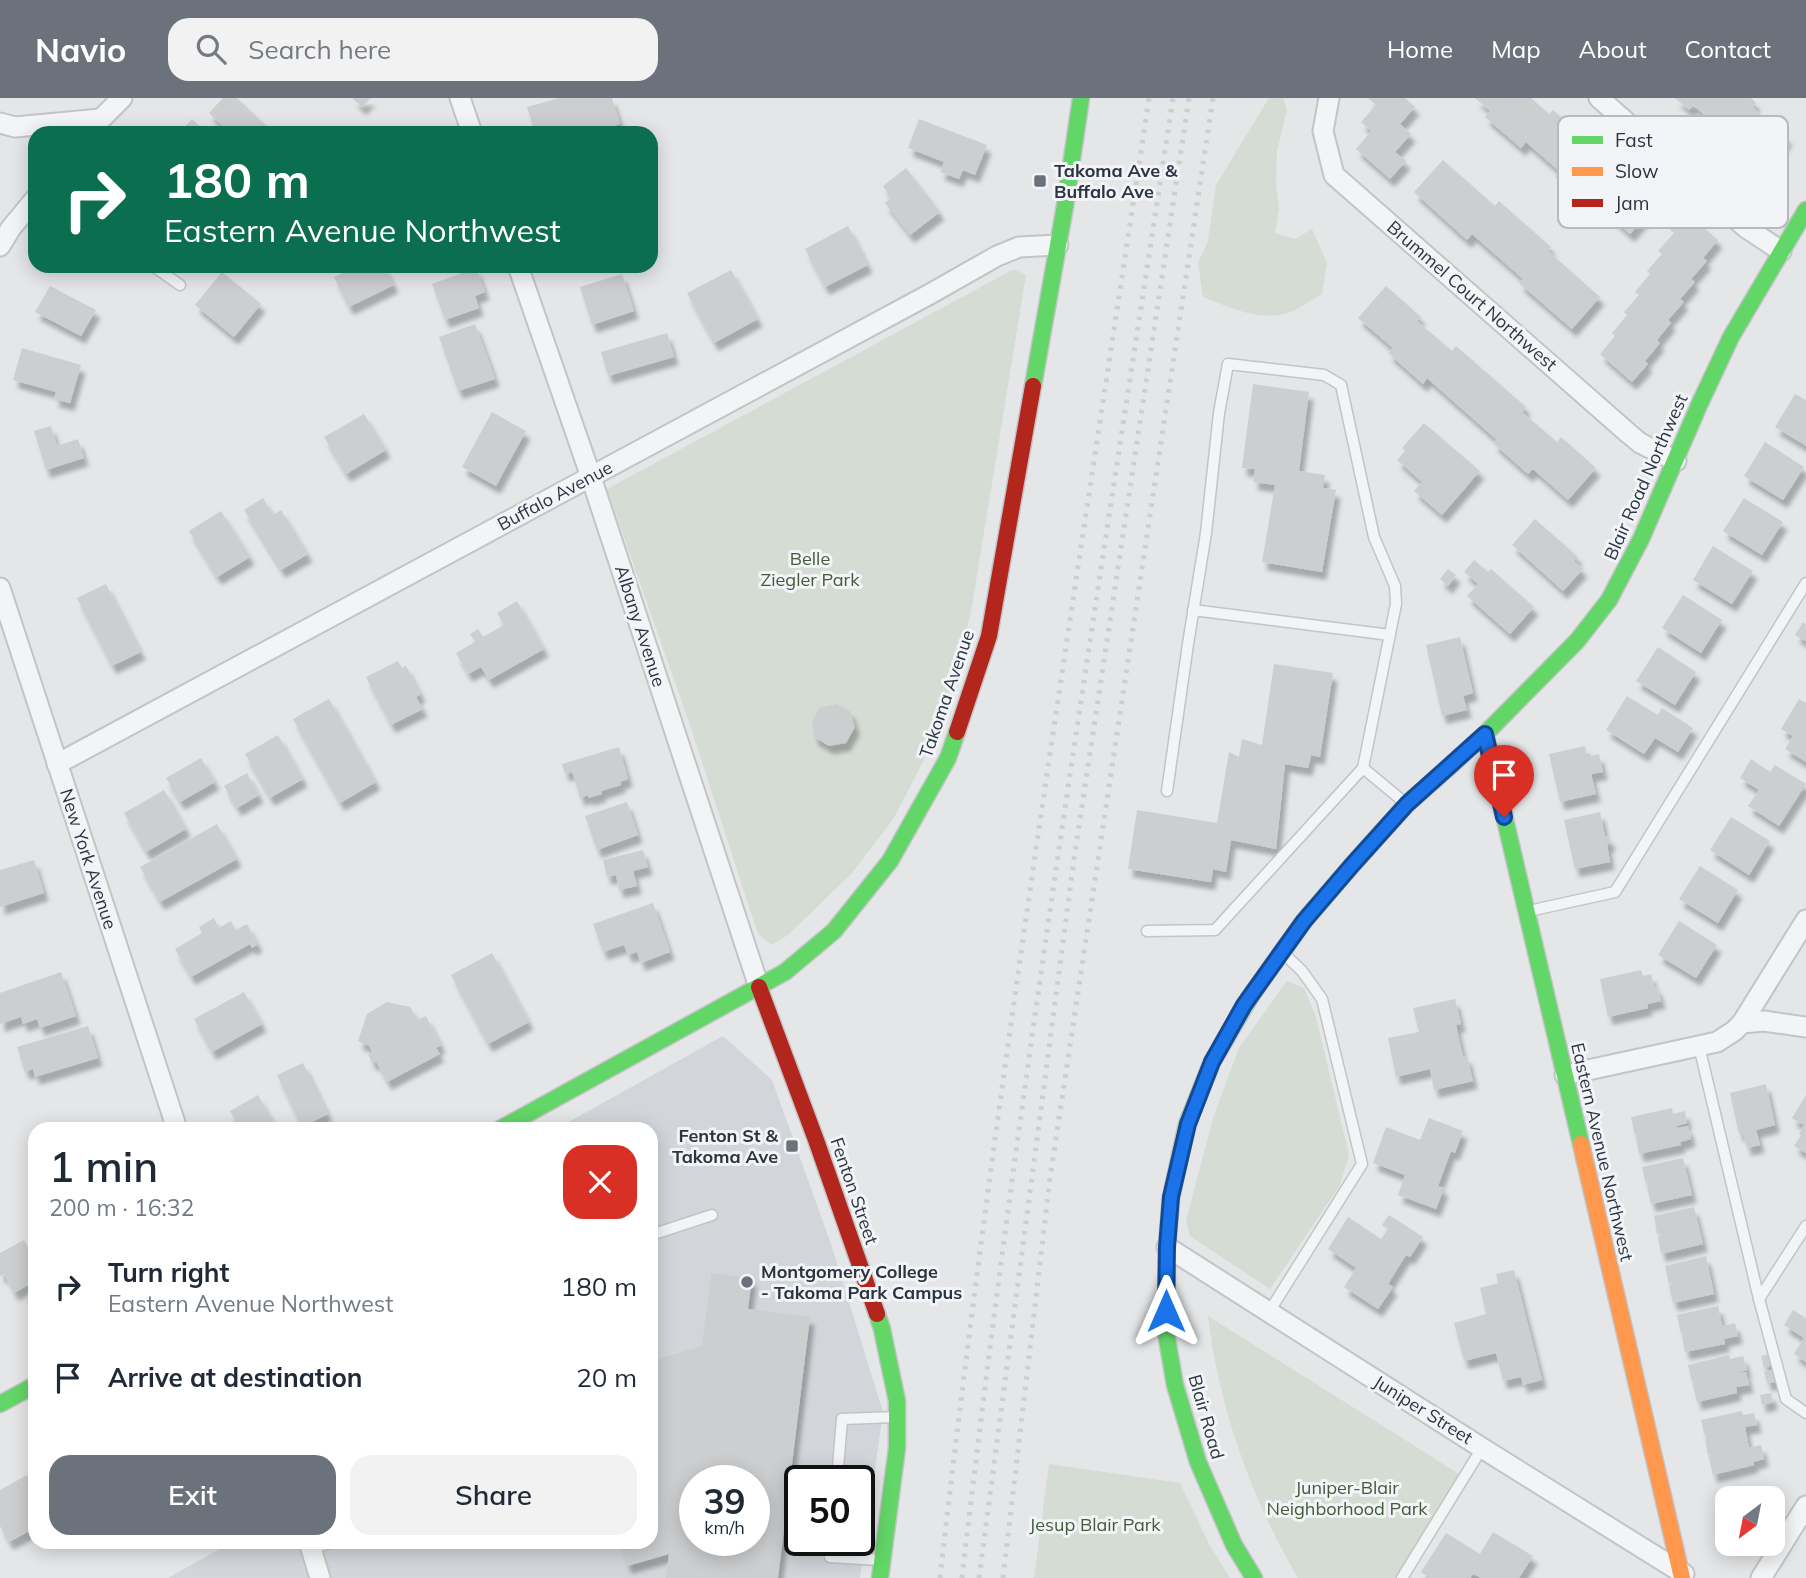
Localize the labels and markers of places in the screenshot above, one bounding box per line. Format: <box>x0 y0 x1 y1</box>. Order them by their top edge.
place label: Takoma Ave & Buffalo Ave <box>1054 159 1178 203</box>
marker: Takoma Ave & Buffalo Ave <box>1032 173 1048 189</box>
pin <box>1474 745 1534 817</box>
place label: Fenton St & Takoma Ave <box>672 1124 779 1168</box>
marker: Fenton St & Takoma Ave <box>784 1138 800 1154</box>
place label: Montgomery College - Takoma Park Campus <box>761 1260 962 1304</box>
marker: Montgomery College - Takoma Park Campus <box>739 1274 755 1290</box>

